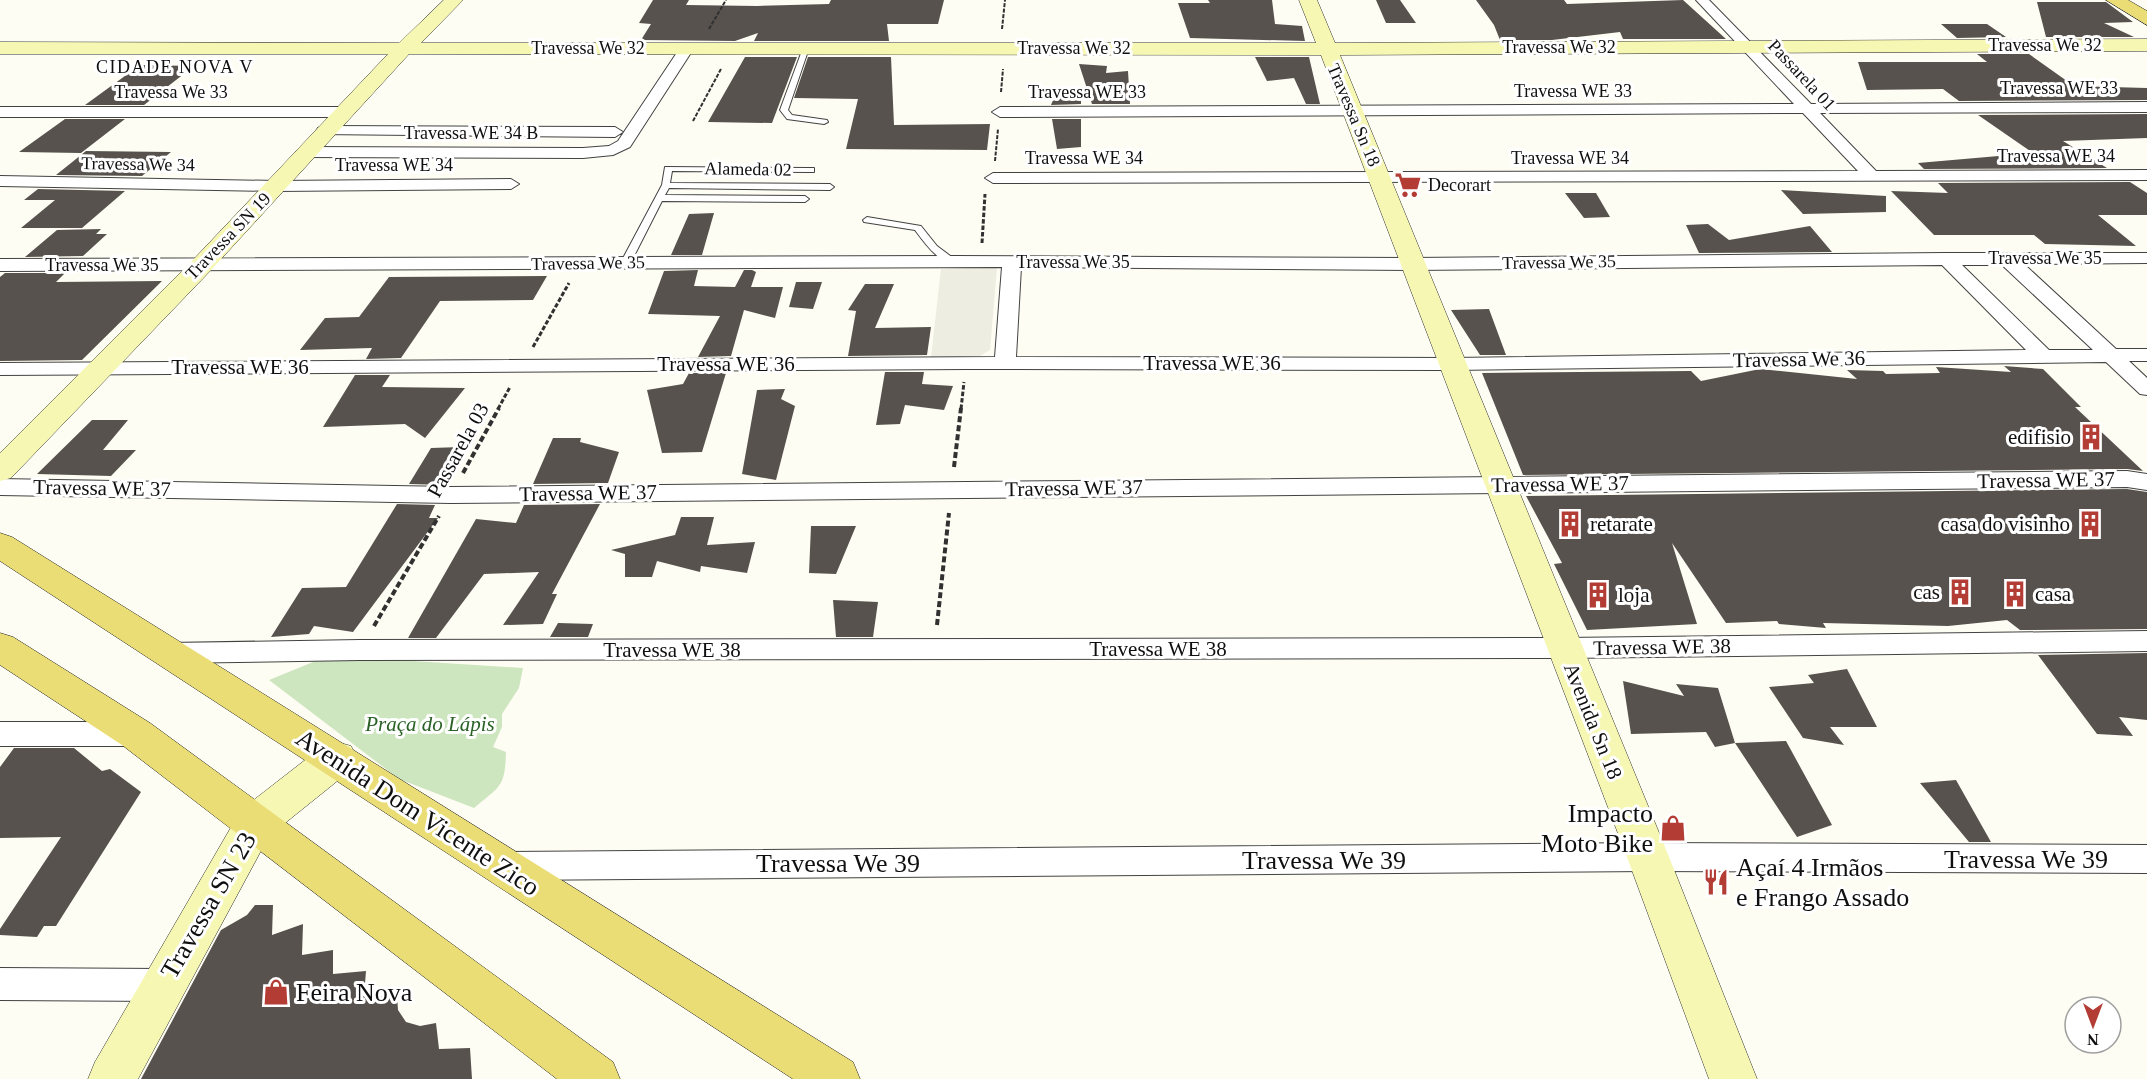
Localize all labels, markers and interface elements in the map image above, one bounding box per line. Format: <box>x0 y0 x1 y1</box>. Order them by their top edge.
street label: Passarela 01 <box>1764 35 1840 115</box>
street label: Travessa We 32 <box>1988 35 2102 55</box>
street label: Travessa We 32 <box>1502 37 1616 57</box>
street label: Travessa We 32 <box>531 38 645 58</box>
street label: Travessa We 32 <box>1017 38 1131 58</box>
district label: CIDADE NOVA V <box>96 57 254 77</box>
street label: Travessa Sn 18 <box>1323 61 1385 169</box>
street label: Travessa WE 33 <box>2000 78 2118 98</box>
street label: Travessa WE 33 <box>1514 81 1632 101</box>
street label: Travessa We 33 <box>114 82 228 102</box>
street label: Travessa WE 33 <box>1028 82 1146 102</box>
street label: Travessa WE 34 B <box>404 123 538 143</box>
street label: Travessa WE 34 <box>1997 146 2115 166</box>
street label: Travessa WE 34 <box>1025 148 1143 168</box>
street label: Travessa WE 34 <box>1511 148 1629 168</box>
street label: Travessa We 34 <box>81 153 195 175</box>
street label: Travessa WE 34 <box>335 155 453 175</box>
street label: Alameda 02 <box>704 158 792 180</box>
supermarket icon: Decorart <box>1393 170 1423 200</box>
place label: Decorart <box>1428 175 1491 195</box>
street label: Travessa SN 19 <box>181 188 275 284</box>
street label: Travessa We 35 <box>1988 248 2102 268</box>
street label: Travessa We 35 <box>1502 251 1616 273</box>
street label: Travessa We 35 <box>531 252 645 274</box>
street label: Travessa We 35 <box>1016 252 1130 272</box>
street label: Travessa We 35 <box>45 255 159 275</box>
street label: Travessa We 36 <box>1733 346 1865 372</box>
street label: Travessa WE 36 <box>1143 351 1281 375</box>
street label: Travessa WE 36 <box>657 352 795 376</box>
street label: Travessa WE 36 <box>171 355 309 379</box>
street label: Passarela 03 <box>422 399 494 501</box>
building icon: edifisio <box>2076 422 2106 452</box>
place label: edifisio <box>2008 425 2071 449</box>
street label: Travessa WE 37 <box>1977 467 2115 493</box>
street label: Travessa WE 37 <box>1491 471 1629 497</box>
street label: Travessa WE 37 <box>33 475 171 501</box>
street label: Travessa WE 37 <box>1005 475 1143 501</box>
street label: Travessa WE 37 <box>519 480 657 506</box>
building icon: retarate <box>1555 509 1585 539</box>
building icon: casa do visinho <box>2075 509 2105 539</box>
place label: retarate <box>1590 512 1653 536</box>
place label: casa do visinho <box>1941 512 2070 536</box>
building icon: cas <box>1945 577 1975 607</box>
building icon: casa <box>2000 579 2030 609</box>
building icon: loja <box>1583 580 1613 610</box>
place label: cas <box>1913 580 1940 604</box>
place label: casa <box>2035 582 2072 606</box>
place label: loja <box>1618 583 1650 607</box>
street label: Travessa WE 38 <box>1593 634 1731 660</box>
street label: Travessa WE 38 <box>1089 637 1227 661</box>
street label: Travessa WE 38 <box>603 638 741 662</box>
street label: Avenida Sn 18 <box>1559 659 1627 783</box>
park label: Praça do Lápis <box>364 712 495 736</box>
street label: Avenida Dom Vicente Zico <box>291 723 545 902</box>
place label: Impacto Moto Bike <box>1541 799 1653 858</box>
shop icon: Impacto Moto Bike <box>1658 813 1688 843</box>
street label: Travessa SN 23 <box>155 827 262 983</box>
street label: Travessa We 39 <box>1944 845 2108 874</box>
street label: Travessa We 39 <box>1242 846 1406 875</box>
street label: Travessa We 39 <box>756 849 920 878</box>
place label: Açaí 4 Irmãos e Frango Assado <box>1736 853 1909 912</box>
restaurant icon: Açaí 4 Irmãos e Frango Assado <box>1701 867 1731 897</box>
shop icon: Feira Nova <box>261 977 291 1007</box>
place label: Feira Nova <box>296 978 413 1007</box>
north arrow <box>2063 995 2123 1055</box>
text: N <box>2087 1031 2099 1048</box>

